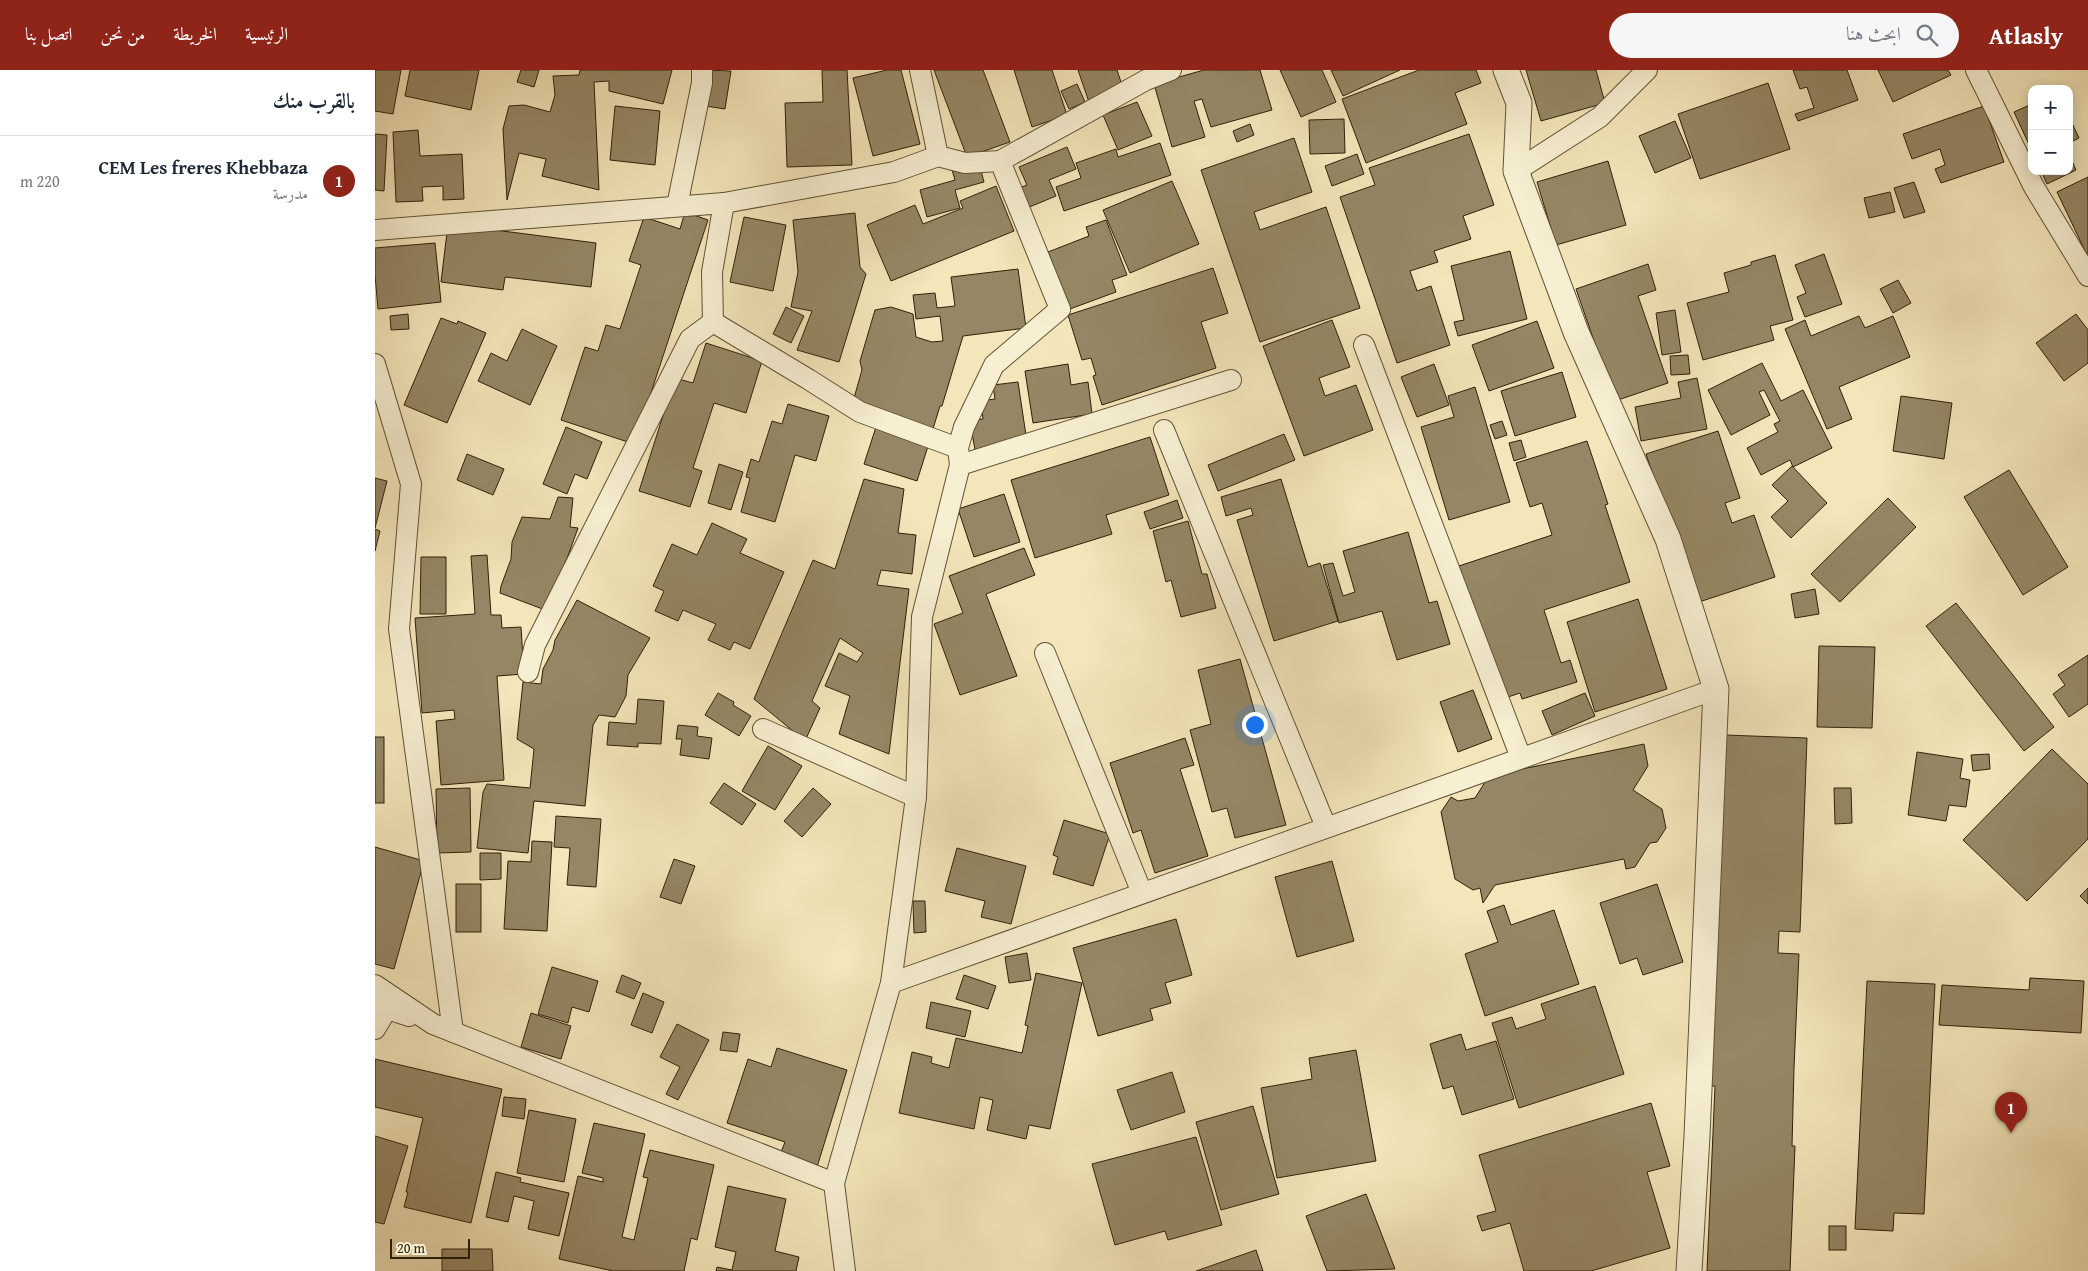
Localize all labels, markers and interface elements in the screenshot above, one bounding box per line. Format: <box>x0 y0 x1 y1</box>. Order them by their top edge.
search box <box>1609 13 1959 58</box>
text: Atlasly <box>1989 18 2063 53</box>
text: ابحث هنا <box>1846 19 1901 47</box>
text: اتصل بنا <box>25 20 72 47</box>
text: من نحن <box>100 20 145 47</box>
text: الخريطة <box>173 20 217 47</box>
text: الرئيسية <box>245 20 288 47</box>
icon: search <box>1913 21 1941 49</box>
text: بالقرب منك <box>273 85 355 116</box>
map controls <box>2028 85 2073 175</box>
button: + <box>2028 85 2073 130</box>
button: − <box>2028 130 2073 175</box>
text: CEM Les freres Khebbaza <box>99 153 308 181</box>
text: 220 m <box>20 169 60 193</box>
text: 1 <box>335 169 343 193</box>
text: مدرسة <box>273 181 308 205</box>
your location <box>1242 712 1268 738</box>
pin: 1 <box>1995 1092 2027 1133</box>
scale bar <box>390 1236 470 1259</box>
text: 20 m <box>397 1238 425 1258</box>

